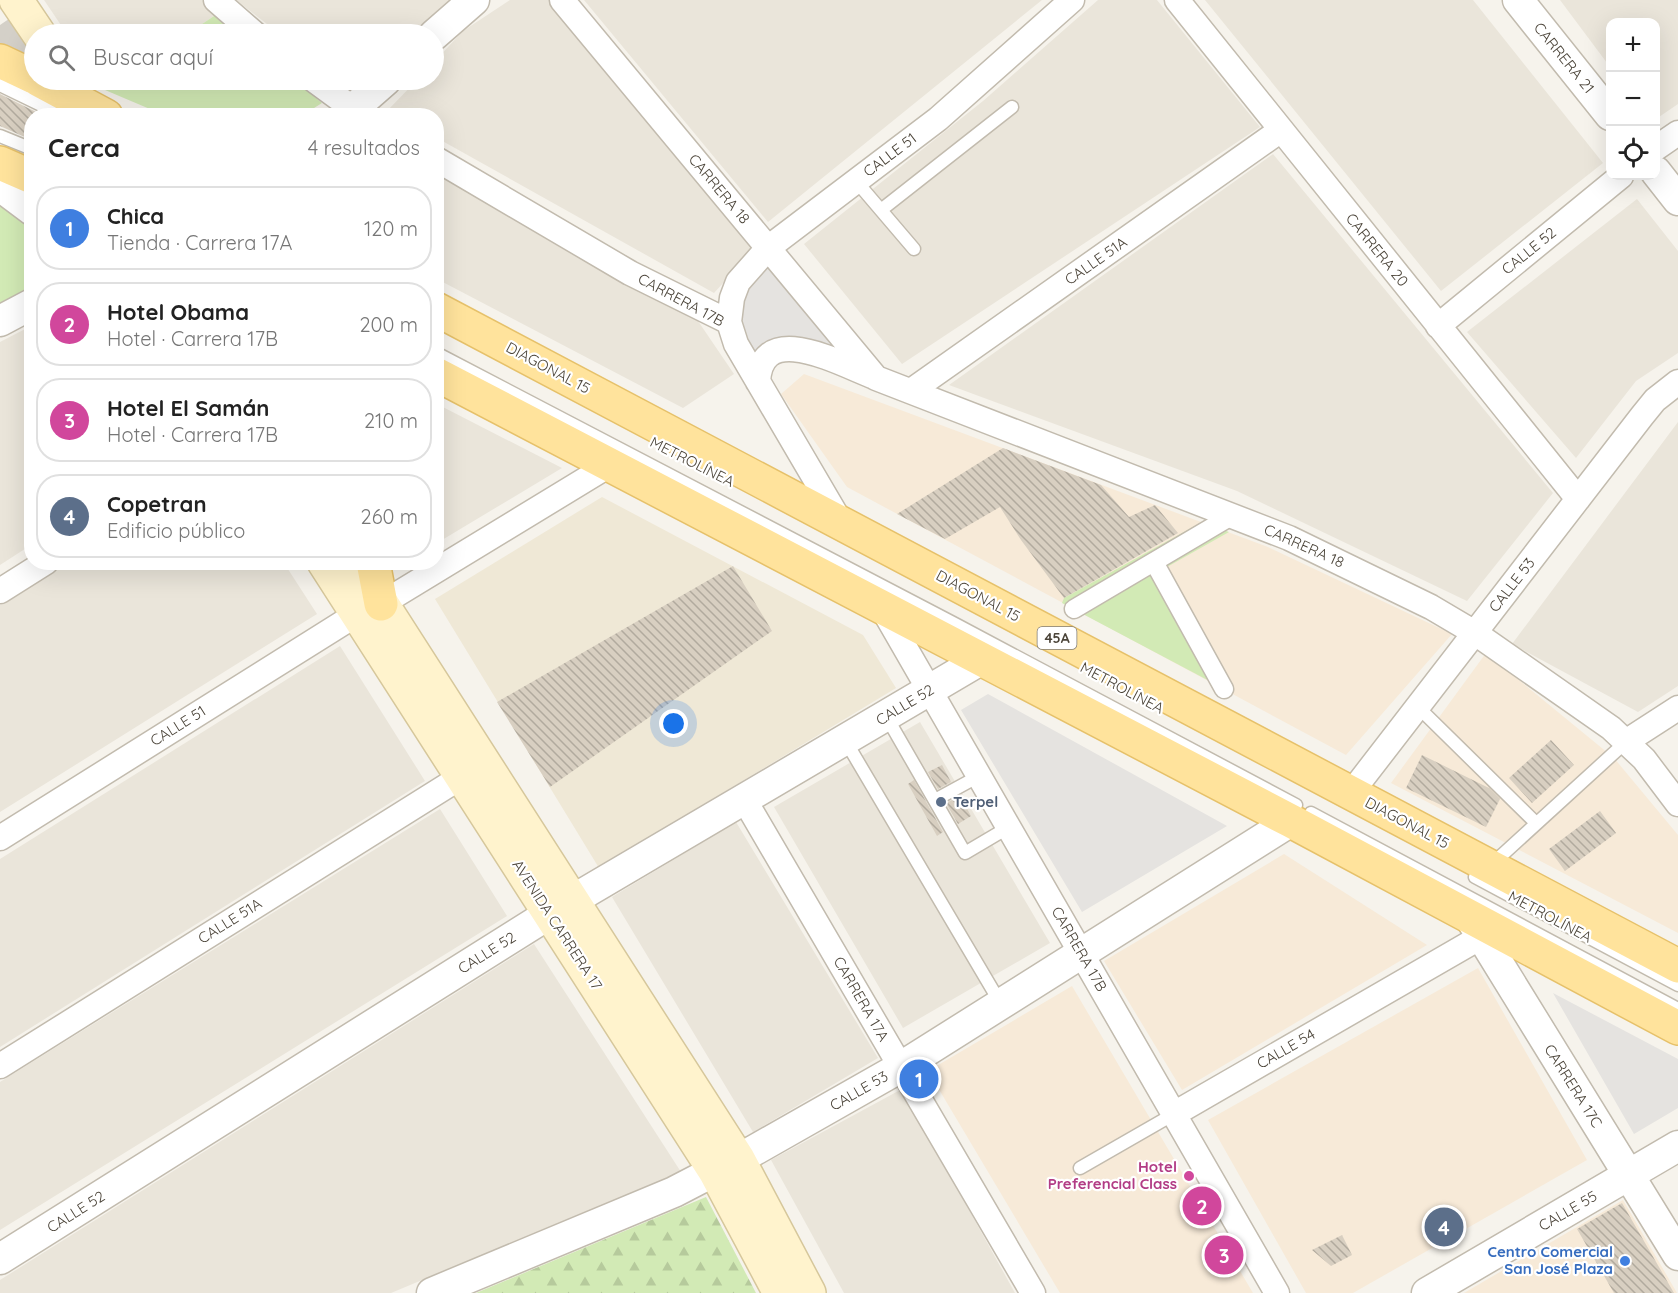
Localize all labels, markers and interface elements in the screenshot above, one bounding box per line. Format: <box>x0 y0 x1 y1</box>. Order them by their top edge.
street label: CARRERA 21 <box>1530 18 1599 97</box>
map controls <box>1606 18 1660 180</box>
button: + <box>1606 18 1660 72</box>
search box <box>24 24 444 90</box>
icon: search <box>45 41 78 74</box>
text: Buscar aquí <box>93 43 213 71</box>
button: − <box>1606 72 1660 126</box>
button: locate <box>1606 126 1660 180</box>
street label: CALLE 51 <box>859 128 920 181</box>
text: Cerca <box>48 131 120 164</box>
text: 4 resultados <box>308 135 420 160</box>
street label: CARRERA 18 <box>685 150 754 228</box>
text: Chica <box>107 202 164 230</box>
street label: CARRERA 20 <box>1342 209 1413 290</box>
text: 1 <box>66 216 73 241</box>
text: 120 m <box>364 216 418 241</box>
street label: CALLE 52 <box>1498 223 1560 278</box>
text: Tienda · Carrera 17A <box>107 230 292 255</box>
street label: CALLE 51A <box>1061 232 1131 289</box>
street label: CARRERA 17B <box>635 269 728 330</box>
text: Hotel Obama <box>107 298 249 326</box>
text: 2 <box>64 312 75 337</box>
text: 200 m <box>359 312 418 337</box>
text: Hotel · Carrera 17B <box>107 326 278 351</box>
street label: DIAGONAL 15 <box>503 337 594 398</box>
text: Hotel El Samán <box>107 394 269 422</box>
text: 3 <box>64 408 75 433</box>
text: 210 m <box>364 408 418 433</box>
text: Hotel · Carrera 17B <box>107 422 278 447</box>
street label: METROLÍNEA <box>647 432 738 491</box>
text: Copetran <box>107 490 207 518</box>
text: 4 <box>64 504 75 529</box>
text: 260 m <box>361 504 418 529</box>
text: Edificio público <box>107 518 245 543</box>
street label: CARRERA 18 <box>1261 519 1347 572</box>
street label: CALLE 53 <box>1484 553 1539 616</box>
street label: DIAGONAL 15 <box>933 565 1024 626</box>
road number: 45A <box>1038 627 1076 649</box>
street label: METROLÍNEA <box>1077 658 1168 718</box>
street label: CALLE 52 <box>872 680 937 729</box>
street label: CALLE 51 <box>146 701 209 750</box>
your location <box>659 709 688 738</box>
place label: Terpel <box>953 792 998 811</box>
street label: DIAGONAL 15 <box>1362 792 1453 853</box>
marker: Terpel <box>934 795 948 809</box>
street label: AVENIDA CARRERA 17 <box>508 856 607 994</box>
street label: METROLÍNEA <box>1505 887 1596 947</box>
street label: CALLE 51A <box>194 893 265 948</box>
street label: CARRERA 17B <box>1047 903 1112 995</box>
street label: CALLE 52 <box>454 927 519 978</box>
street label: CARRERA 17A <box>829 953 894 1045</box>
street label: CALLE 54 <box>1253 1024 1318 1073</box>
street label: CARRERA 17C <box>1540 1041 1607 1131</box>
pin: 1 <box>900 1056 938 1102</box>
street label: CALLE 53 <box>826 1066 891 1115</box>
place label: Hotel Preferencial Class <box>1048 1157 1177 1193</box>
marker: Hotel Preferencial Class <box>1182 1169 1196 1183</box>
pin: 2 <box>1182 1184 1222 1228</box>
street label: CALLE 52 <box>43 1186 108 1237</box>
street label: CALLE 55 <box>1535 1186 1600 1235</box>
pin: 4 <box>1424 1204 1464 1250</box>
pin: 3 <box>1204 1232 1244 1278</box>
place label: Centro Comercial San José Plaza <box>1487 1242 1613 1278</box>
marker: Centro Comercial San José Plaza <box>1618 1254 1632 1268</box>

